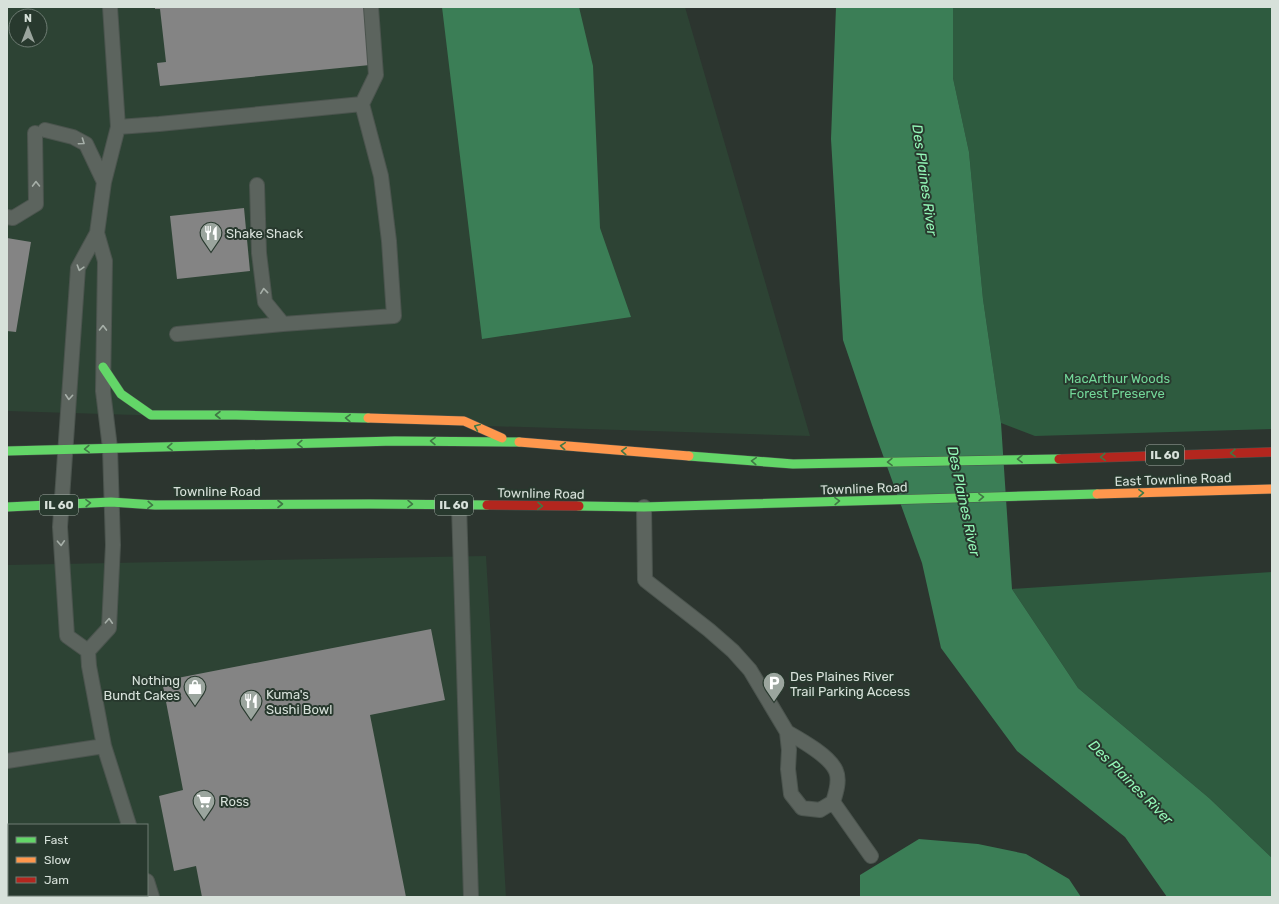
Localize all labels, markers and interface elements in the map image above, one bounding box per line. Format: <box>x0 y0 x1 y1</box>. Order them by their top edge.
north arrow <box>8 8 48 48</box>
text: N <box>24 12 32 25</box>
water label: Des Plaines River <box>908 123 941 237</box>
one-way arrow <box>77 138 84 145</box>
one-way arrow <box>32 181 40 187</box>
restaurant icon: Shake Shack <box>198 220 224 253</box>
place label: Shake Shack <box>226 226 303 241</box>
one-way arrow <box>76 265 85 272</box>
one-way arrow <box>259 288 268 294</box>
one-way arrow <box>99 325 107 331</box>
park label: MacArthur Woods Forest Preserve <box>1064 371 1170 401</box>
one-way arrow <box>64 394 73 400</box>
one-way arrow <box>215 411 221 419</box>
one-way arrow <box>345 414 351 422</box>
one-way arrow <box>473 424 481 432</box>
one-way arrow <box>430 437 436 445</box>
one-way arrow <box>297 439 303 448</box>
one-way arrow <box>560 442 566 451</box>
one-way arrow <box>167 443 173 451</box>
water label: Des Plaines River <box>944 444 984 558</box>
one-way arrow <box>84 445 90 453</box>
road number: IL 60 <box>1146 445 1184 465</box>
one-way arrow <box>621 447 627 456</box>
one-way arrow <box>1230 449 1236 458</box>
one-way arrow <box>1100 453 1106 461</box>
one-way arrow <box>1017 455 1023 463</box>
one-way arrow <box>751 456 757 465</box>
one-way arrow <box>887 458 893 466</box>
street label: East Townline Road <box>1114 470 1232 489</box>
street label: Townline Road <box>820 479 908 498</box>
street label: Townline Road <box>173 484 261 499</box>
street label: Townline Road <box>497 485 585 502</box>
one-way arrow <box>1138 489 1144 497</box>
one-way arrow <box>978 493 984 502</box>
road number: IL 60 <box>40 495 78 515</box>
road number: IL 60 <box>435 495 473 515</box>
one-way arrow <box>834 497 840 505</box>
one-way arrow <box>85 499 91 508</box>
one-way arrow <box>147 500 153 509</box>
one-way arrow <box>277 500 283 508</box>
one-way arrow <box>407 500 413 508</box>
one-way arrow <box>537 502 543 510</box>
one-way arrow <box>56 540 65 546</box>
one-way arrow <box>105 618 114 624</box>
place label: Des Plaines River Trail Parking Access <box>790 669 911 700</box>
parking icon: Des Plaines River Trail Parking Access <box>761 670 787 703</box>
place label: Nothing Bundt Cakes <box>103 673 180 703</box>
shop icon: Nothing Bundt Cakes <box>182 674 208 707</box>
place label: Kuma's Sushi Bowl <box>266 687 332 717</box>
restaurant icon: Kuma's Sushi Bowl <box>238 688 264 721</box>
water label: Des Plaines River <box>1085 737 1177 829</box>
supermarket icon: Ross <box>191 788 217 821</box>
place label: Ross <box>220 794 250 809</box>
legend <box>8 824 148 896</box>
text: Fast <box>44 833 68 847</box>
text: Slow <box>44 853 71 867</box>
text: Jam <box>44 873 69 887</box>

